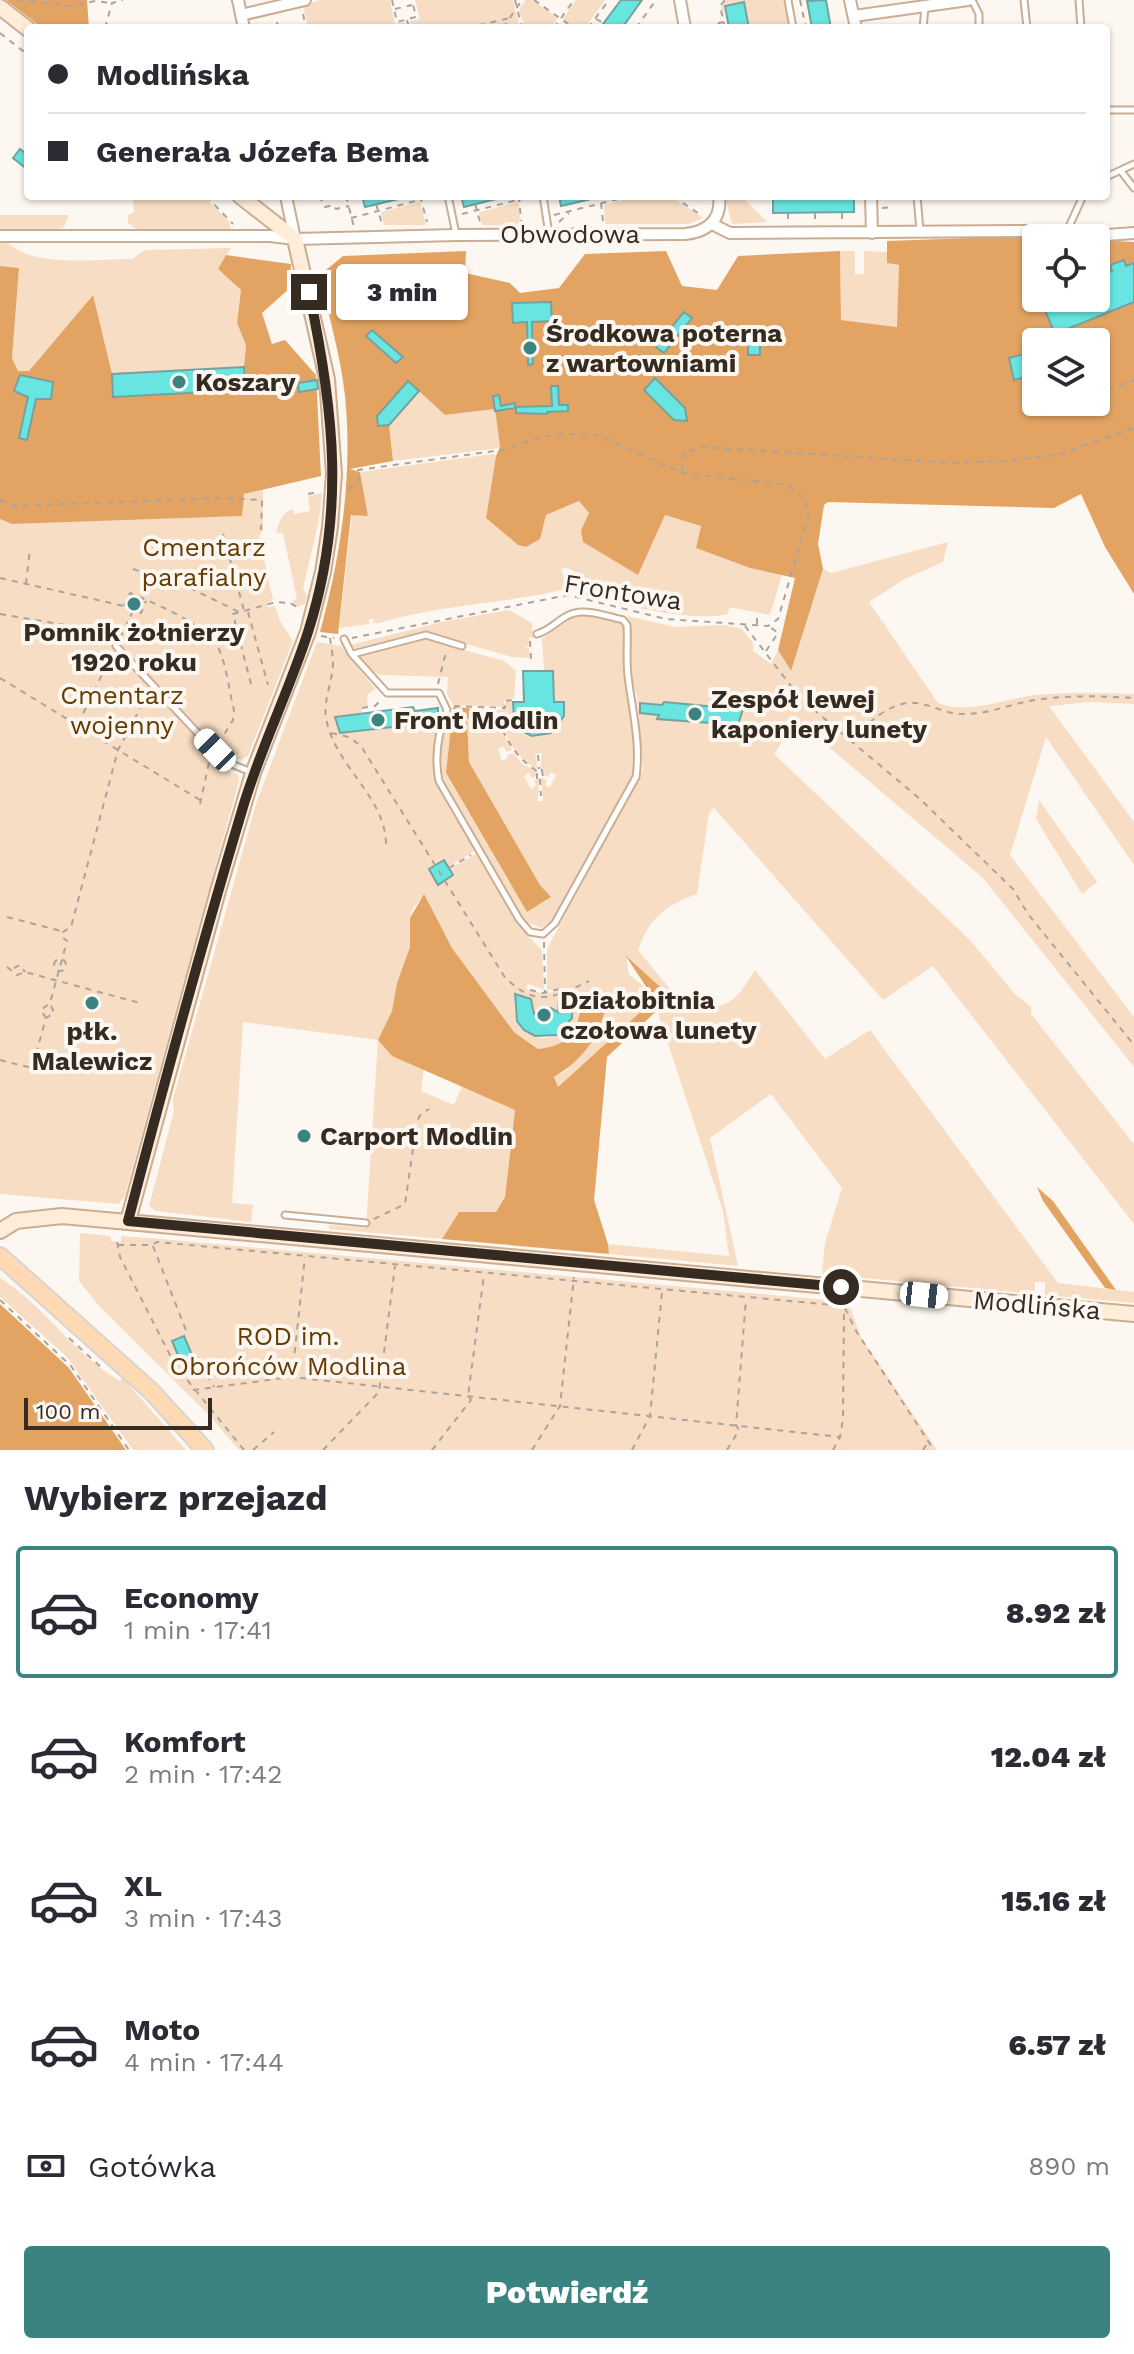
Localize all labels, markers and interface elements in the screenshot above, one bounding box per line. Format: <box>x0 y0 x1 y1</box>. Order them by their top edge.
text: Modlińska <box>96 57 249 92</box>
text: Generała Józefa Bema <box>96 134 429 169</box>
street label: Obwodowa <box>500 219 640 249</box>
map controls <box>1022 224 1110 416</box>
button: locate <box>1022 224 1110 312</box>
callout: 3 min <box>337 264 469 320</box>
route end <box>291 274 327 310</box>
text: 3 min <box>367 277 437 307</box>
place label: Środkowa poterna z wartowniami <box>546 318 782 378</box>
button: layers <box>1022 328 1110 416</box>
marker: Środkowa poterna z wartowniami <box>521 339 539 357</box>
place label: Koszary <box>195 367 296 397</box>
marker: Koszary <box>170 373 188 391</box>
park label: Cmentarz parafialny <box>142 532 267 592</box>
street label: Frontowa <box>562 568 684 616</box>
marker: Pomnik żołnierzy 1920 roku <box>125 595 143 613</box>
place label: Pomnik żołnierzy 1920 roku <box>23 617 245 677</box>
park label: Cmentarz wojenny <box>60 680 184 740</box>
place label: Zespół lewej kaponiery lunety <box>711 684 927 744</box>
place label: Front Modlin <box>394 705 559 735</box>
marker: Zespół lewej kaponiery lunety <box>686 705 704 723</box>
marker: Front Modlin <box>369 711 387 729</box>
car <box>190 724 240 776</box>
place label: Działobitnia czołowa lunety <box>560 985 757 1045</box>
marker: płk. Malewicz <box>83 994 101 1012</box>
marker: Działobitnia czołowa lunety <box>535 1006 553 1024</box>
place label: płk. Malewicz <box>32 1016 152 1076</box>
place label: Carport Modlin <box>320 1121 513 1151</box>
marker: Carport Modlin <box>295 1127 313 1145</box>
route start <box>823 1269 859 1305</box>
car <box>899 1281 949 1309</box>
street label: Modlińska <box>972 1284 1102 1326</box>
park label: ROD im. Obrońców Modlina <box>170 1321 407 1381</box>
scale bar <box>24 1394 212 1430</box>
text: 100 m <box>36 1399 100 1424</box>
text: Wybierz przejazd <box>24 1477 328 1519</box>
icon: car <box>28 1576 100 1648</box>
text: Economy <box>124 1580 259 1615</box>
text: 8.92 zł <box>1006 1595 1106 1630</box>
text: 1 min · 17:41 <box>124 1615 272 1645</box>
icon: car <box>28 1720 100 1792</box>
text: Komfort <box>124 1724 246 1759</box>
text: 12.04 zł <box>991 1739 1106 1774</box>
text: 2 min · 17:42 <box>124 1759 282 1789</box>
icon: car <box>28 1864 100 1936</box>
text: XL <box>124 1868 162 1903</box>
text: 15.16 zł <box>1001 1883 1106 1918</box>
text: 3 min · 17:43 <box>124 1903 282 1933</box>
icon: car <box>28 2008 100 2080</box>
text: Moto <box>124 2012 200 2047</box>
text: 6.57 zł <box>1008 2027 1106 2062</box>
text: 4 min · 17:44 <box>124 2047 284 2077</box>
icon: cash <box>24 2144 68 2188</box>
text: Gotówka <box>88 2149 216 2184</box>
text: 890 m <box>1028 2151 1110 2181</box>
button: Potwierdź <box>24 2246 1110 2338</box>

